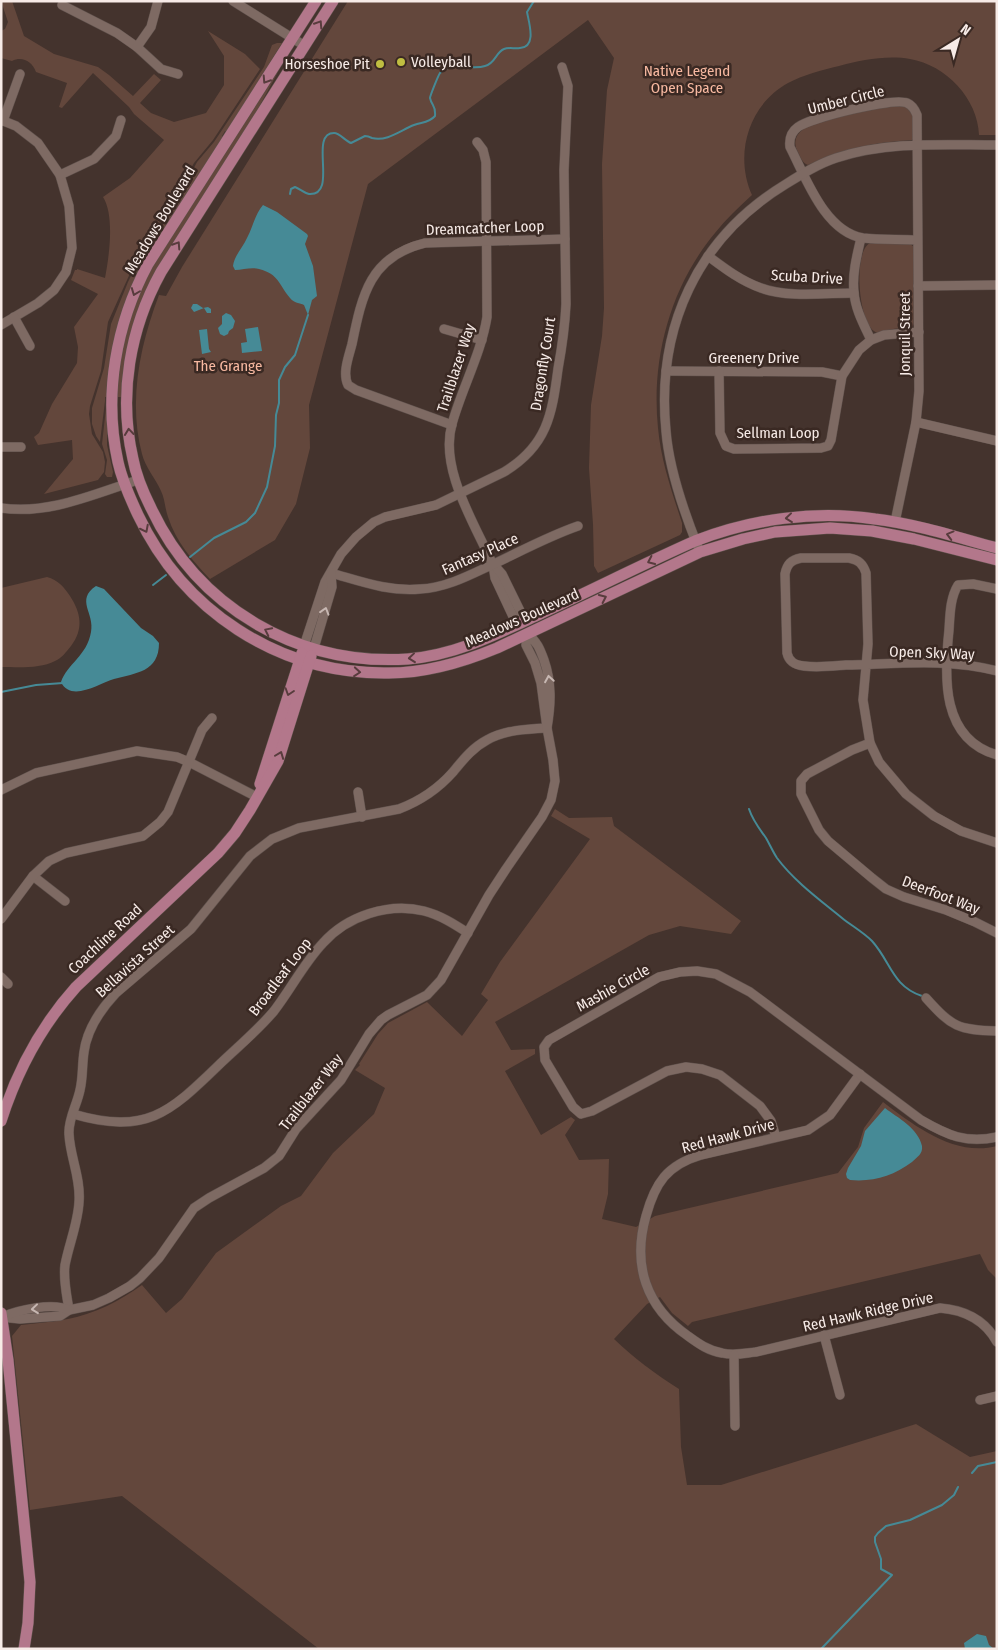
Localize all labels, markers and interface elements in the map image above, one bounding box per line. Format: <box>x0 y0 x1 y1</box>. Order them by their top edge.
north arrow <box>933 15 983 65</box>
one-way arrow <box>313 20 322 29</box>
text: N <box>957 21 974 39</box>
place label: Volleyball <box>411 53 471 71</box>
place label: Horseshoe Pit <box>285 55 370 73</box>
marker: Volleyball <box>395 56 407 68</box>
marker: Horseshoe Pit <box>374 58 386 70</box>
park label: Native Legend Open Space <box>644 62 730 97</box>
one-way arrow <box>263 74 272 83</box>
street label: Umber Circle <box>806 82 886 118</box>
street label: Meadows Boulevard <box>121 163 199 277</box>
street label: Dreamcatcher Loop <box>425 217 545 239</box>
one-way arrow <box>171 242 181 251</box>
street label: Scuba Drive <box>771 266 843 288</box>
one-way arrow <box>131 287 141 296</box>
street label: Jonquil Street <box>896 292 914 376</box>
street label: Dragonfly Court <box>527 316 559 412</box>
street label: Trailblazer Way <box>433 321 479 415</box>
street label: Greenery Drive <box>709 349 799 367</box>
park label: The Grange <box>194 357 262 375</box>
street label: Sellman Loop <box>736 424 820 442</box>
one-way arrow <box>124 428 135 436</box>
one-way arrow <box>785 512 793 523</box>
one-way arrow <box>139 523 149 532</box>
street label: Fantasy Place <box>439 529 521 579</box>
one-way arrow <box>946 531 954 541</box>
one-way arrow <box>647 555 656 566</box>
street label: Meadows Boulevard <box>462 585 582 651</box>
one-way arrow <box>598 594 607 605</box>
one-way arrow <box>319 607 329 616</box>
one-way arrow <box>264 627 273 637</box>
street label: Open Sky Way <box>889 643 975 663</box>
one-way arrow <box>408 652 416 663</box>
one-way arrow <box>353 666 361 677</box>
one-way arrow <box>545 675 555 684</box>
one-way arrow <box>284 687 294 695</box>
one-way arrow <box>274 751 284 760</box>
street label: Deerfoot Way <box>899 872 983 918</box>
street label: Coachline Road <box>64 900 146 978</box>
street label: Bellavista Street <box>92 921 178 1001</box>
street label: Broadleaf Loop <box>245 934 315 1020</box>
street label: Mashie Circle <box>573 961 653 1015</box>
street label: Trailblazer Way <box>276 1050 347 1134</box>
street label: Red Hawk Drive <box>680 1115 776 1157</box>
street label: Red Hawk Ridge Drive <box>801 1288 935 1336</box>
one-way arrow <box>31 1303 39 1314</box>

